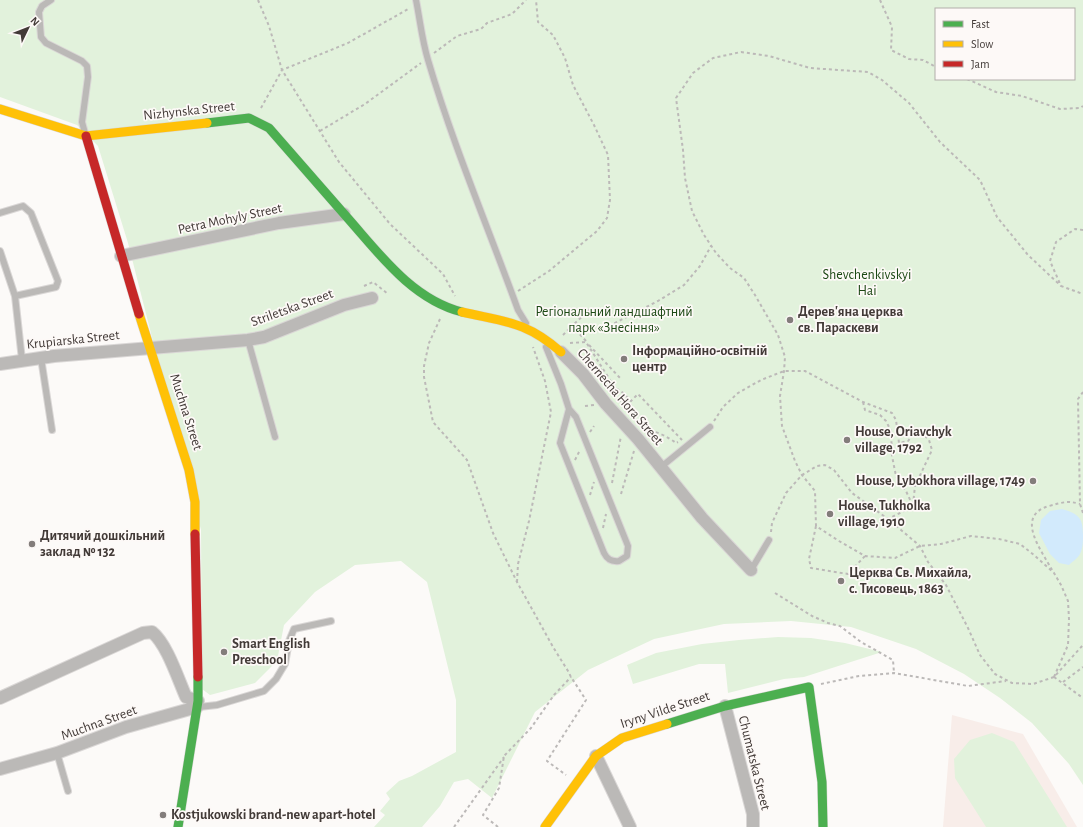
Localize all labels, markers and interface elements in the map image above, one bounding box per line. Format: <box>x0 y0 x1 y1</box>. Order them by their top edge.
north arrow <box>8 8 48 48</box>
legend <box>935 8 1075 80</box>
text: N <box>28 15 42 28</box>
text: Fast <box>971 18 990 30</box>
text: Slow <box>971 38 993 50</box>
text: Jam <box>971 58 990 70</box>
street label: Nizhynska Street <box>143 99 236 123</box>
street label: Petra Mohyly Street <box>177 201 284 237</box>
park label: Shevchenkivskyi Hai <box>823 268 911 298</box>
street label: Striletska Street <box>249 286 335 329</box>
park label: Регіональний ландшафтний парк «Знесіння» <box>535 305 693 335</box>
place label: Дерев'яна церква св. Параскеви <box>798 305 903 335</box>
marker: Дерев'яна церква св. Параскеви <box>785 315 795 325</box>
street label: Krupiarska Street <box>26 328 121 352</box>
place label: Інформаційно-освітній центр <box>632 344 768 374</box>
street label: Chernecha Hora Street <box>574 346 666 448</box>
marker: Інформаційно-освітній центр <box>619 354 629 364</box>
street label: Muchna Street <box>167 372 205 452</box>
place label: House, Oriavchyk village, 1792 <box>855 425 952 455</box>
marker: House, Oriavchyk village, 1792 <box>842 435 852 445</box>
place label: House, Lybokhora village, 1749 <box>856 474 1025 488</box>
marker: House, Lybokhora village, 1749 <box>1028 476 1038 486</box>
place label: House, Tukholka village, 1910 <box>838 499 931 529</box>
marker: House, Tukholka village, 1910 <box>825 509 835 519</box>
place label: Дитячий дошкільний заклад № 132 <box>40 529 165 559</box>
marker: Дитячий дошкільний заклад № 132 <box>27 539 37 549</box>
place label: Церква Св. Михайла, с. Тисовець, 1863 <box>849 566 971 596</box>
marker: Церква Св. Михайла, с. Тисовець, 1863 <box>836 576 846 586</box>
place label: Smart English Preschool <box>232 637 310 667</box>
marker: Smart English Preschool <box>219 647 229 657</box>
street label: Iryny Vilde Street <box>618 689 712 731</box>
street label: Muchna Street <box>59 703 139 743</box>
street label: Chumatska Street <box>736 714 773 812</box>
place label: Kostjukowski brand-new apart-hotel <box>171 808 376 822</box>
marker: Kostjukowski brand-new apart-hotel <box>158 810 168 820</box>

